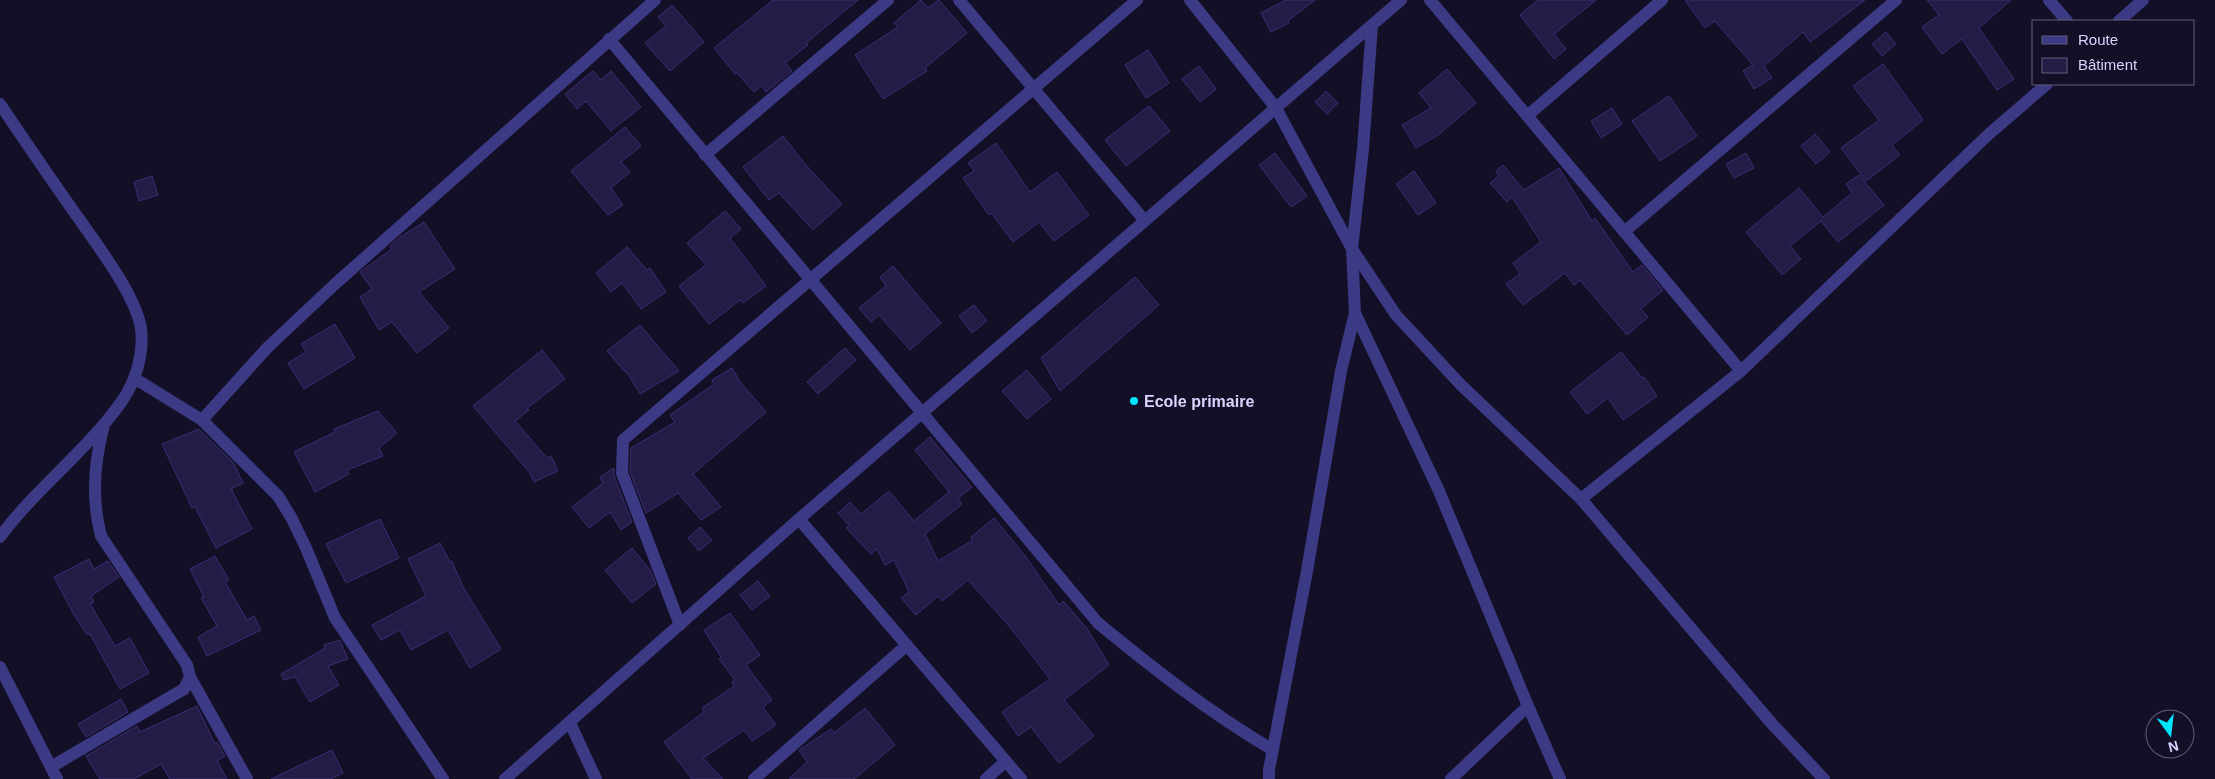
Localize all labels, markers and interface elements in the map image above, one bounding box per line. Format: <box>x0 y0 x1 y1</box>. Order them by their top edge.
legend <box>2032 20 2195 85</box>
text: Route <box>2078 31 2118 48</box>
text: Bâtiment <box>2078 56 2138 73</box>
place label: Ecole primaire <box>1144 393 1254 410</box>
marker: Ecole primaire <box>1128 395 1140 407</box>
north arrow <box>2145 709 2195 759</box>
text: N <box>2166 738 2180 756</box>

